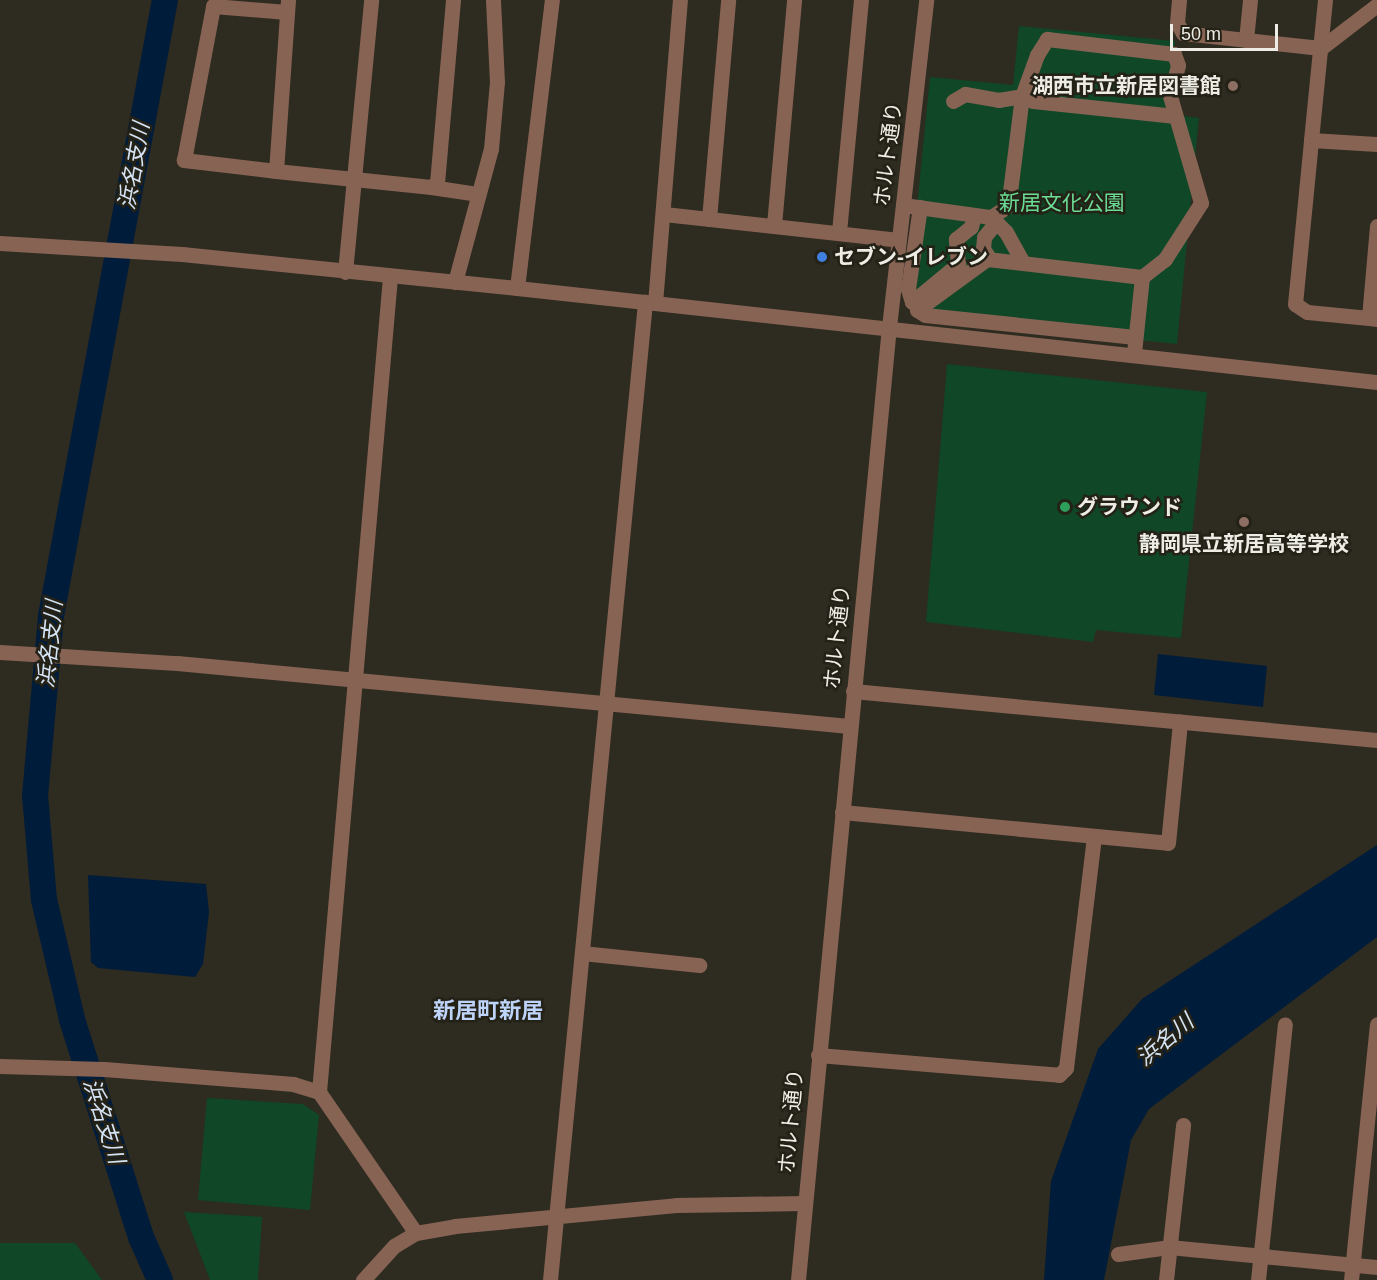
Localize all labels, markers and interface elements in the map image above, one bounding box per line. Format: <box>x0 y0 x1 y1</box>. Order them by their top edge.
scale bar <box>1173 12 1281 50</box>
text: 50 m <box>1181 24 1221 44</box>
place label: 湖西市立新居図書館 <box>1032 73 1221 99</box>
marker: 湖西市立新居図書館 <box>1226 79 1240 93</box>
street label: ホルト通り <box>869 100 907 208</box>
water label: 浜名支川 <box>113 120 155 212</box>
park label: 新居文化公園 <box>999 190 1125 216</box>
place label: セブン-イレブン <box>834 244 988 270</box>
marker: セブン-イレブン <box>815 250 829 264</box>
place label: グラウンド <box>1077 494 1182 520</box>
marker: グラウンド <box>1058 500 1072 514</box>
marker: 静岡県立新居高等学校 <box>1237 515 1251 529</box>
place label: 静岡県立新居高等学校 <box>1139 531 1349 557</box>
street label: ホルト通り <box>819 583 855 691</box>
water label: 浜名支川 <box>32 599 68 689</box>
district label: 新居町新居 <box>433 998 543 1024</box>
water label: 浜名川 <box>1131 1009 1199 1071</box>
street label: ホルト通り <box>774 1068 808 1174</box>
water label: 浜名支川 <box>78 1075 130 1167</box>

